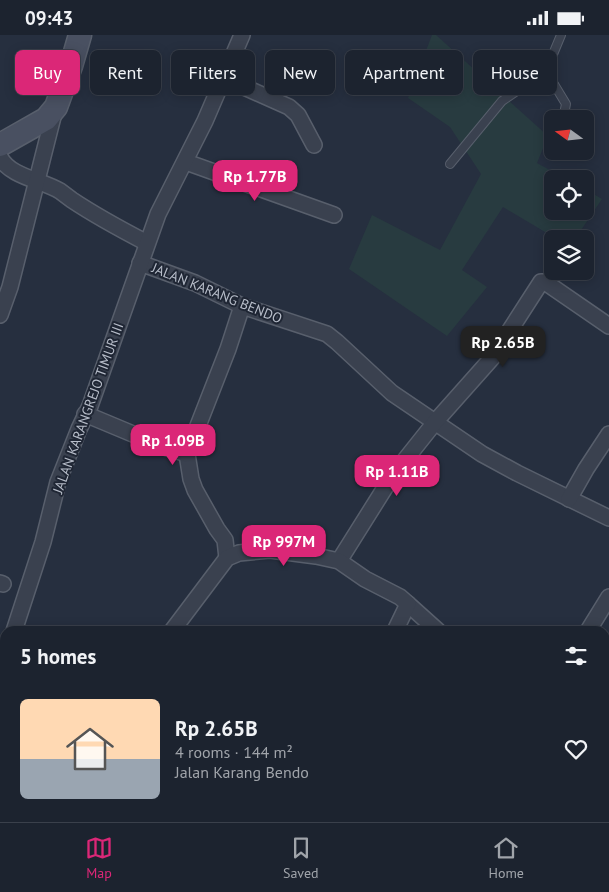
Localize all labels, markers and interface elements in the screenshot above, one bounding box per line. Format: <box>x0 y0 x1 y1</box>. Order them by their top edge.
text: 09:43 <box>25 6 73 30</box>
chip: Buy <box>15 50 80 95</box>
chip: Rent <box>90 50 161 95</box>
chip: Filters <box>171 50 255 95</box>
chip: New <box>265 50 335 95</box>
chip: Apartment <box>345 50 463 95</box>
chip: House <box>473 50 557 95</box>
north arrow <box>544 110 594 160</box>
map controls <box>544 110 594 280</box>
pin: Rp 1.77B <box>203 159 307 202</box>
text: Rp 1.77B <box>224 166 286 186</box>
button: locate <box>544 170 594 220</box>
button: layers <box>544 230 594 280</box>
street label: JALAN KARANG BENDO <box>148 258 285 327</box>
street label: JALAN KARANGREJO TIMUR III <box>48 320 127 497</box>
pin: Rp 2.65B <box>451 325 555 368</box>
text: Rp 2.65B <box>472 332 534 352</box>
pin: Rp 1.09B <box>121 423 225 466</box>
text: Rp 1.09B <box>142 430 204 450</box>
pin: Rp 1.11B <box>345 455 449 497</box>
text: Rp 1.11B <box>366 461 428 481</box>
pin: Rp 997M <box>238 525 330 567</box>
text: Rp 997M <box>253 531 315 551</box>
icon: filters <box>562 642 590 670</box>
text: 5 homes <box>20 643 96 670</box>
text: Rp 2.65B <box>175 715 258 742</box>
icon: home <box>60 719 120 779</box>
icon: heart <box>562 735 590 763</box>
text: 4 rooms · 144 m² <box>175 742 293 762</box>
text: Jalan Karang Bendo <box>175 762 309 782</box>
tab: Map <box>85 834 113 882</box>
tab: Saved <box>283 834 319 882</box>
tab: Home <box>489 834 524 882</box>

